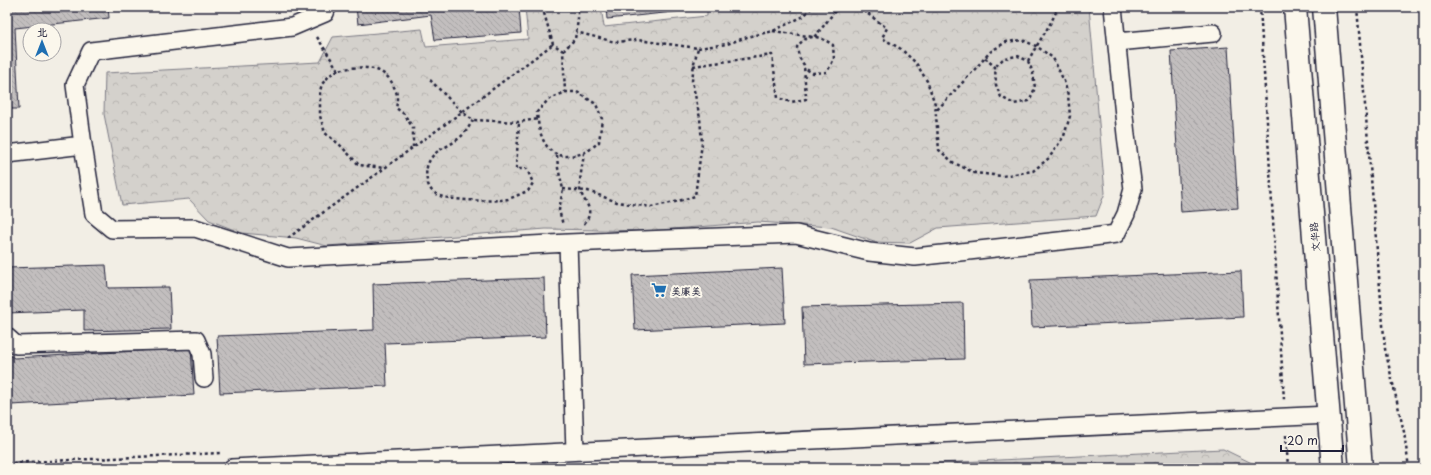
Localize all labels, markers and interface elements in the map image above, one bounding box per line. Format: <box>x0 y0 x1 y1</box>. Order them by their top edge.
north arrow <box>22 22 62 62</box>
text: 北 <box>37 23 48 40</box>
street label: 文华路 <box>1305 221 1323 253</box>
supermarket icon: 美廉美 <box>650 281 668 299</box>
place label: 美廉美 <box>671 283 701 298</box>
scale bar <box>1281 427 1343 453</box>
text: 20 m <box>1287 431 1318 449</box>

